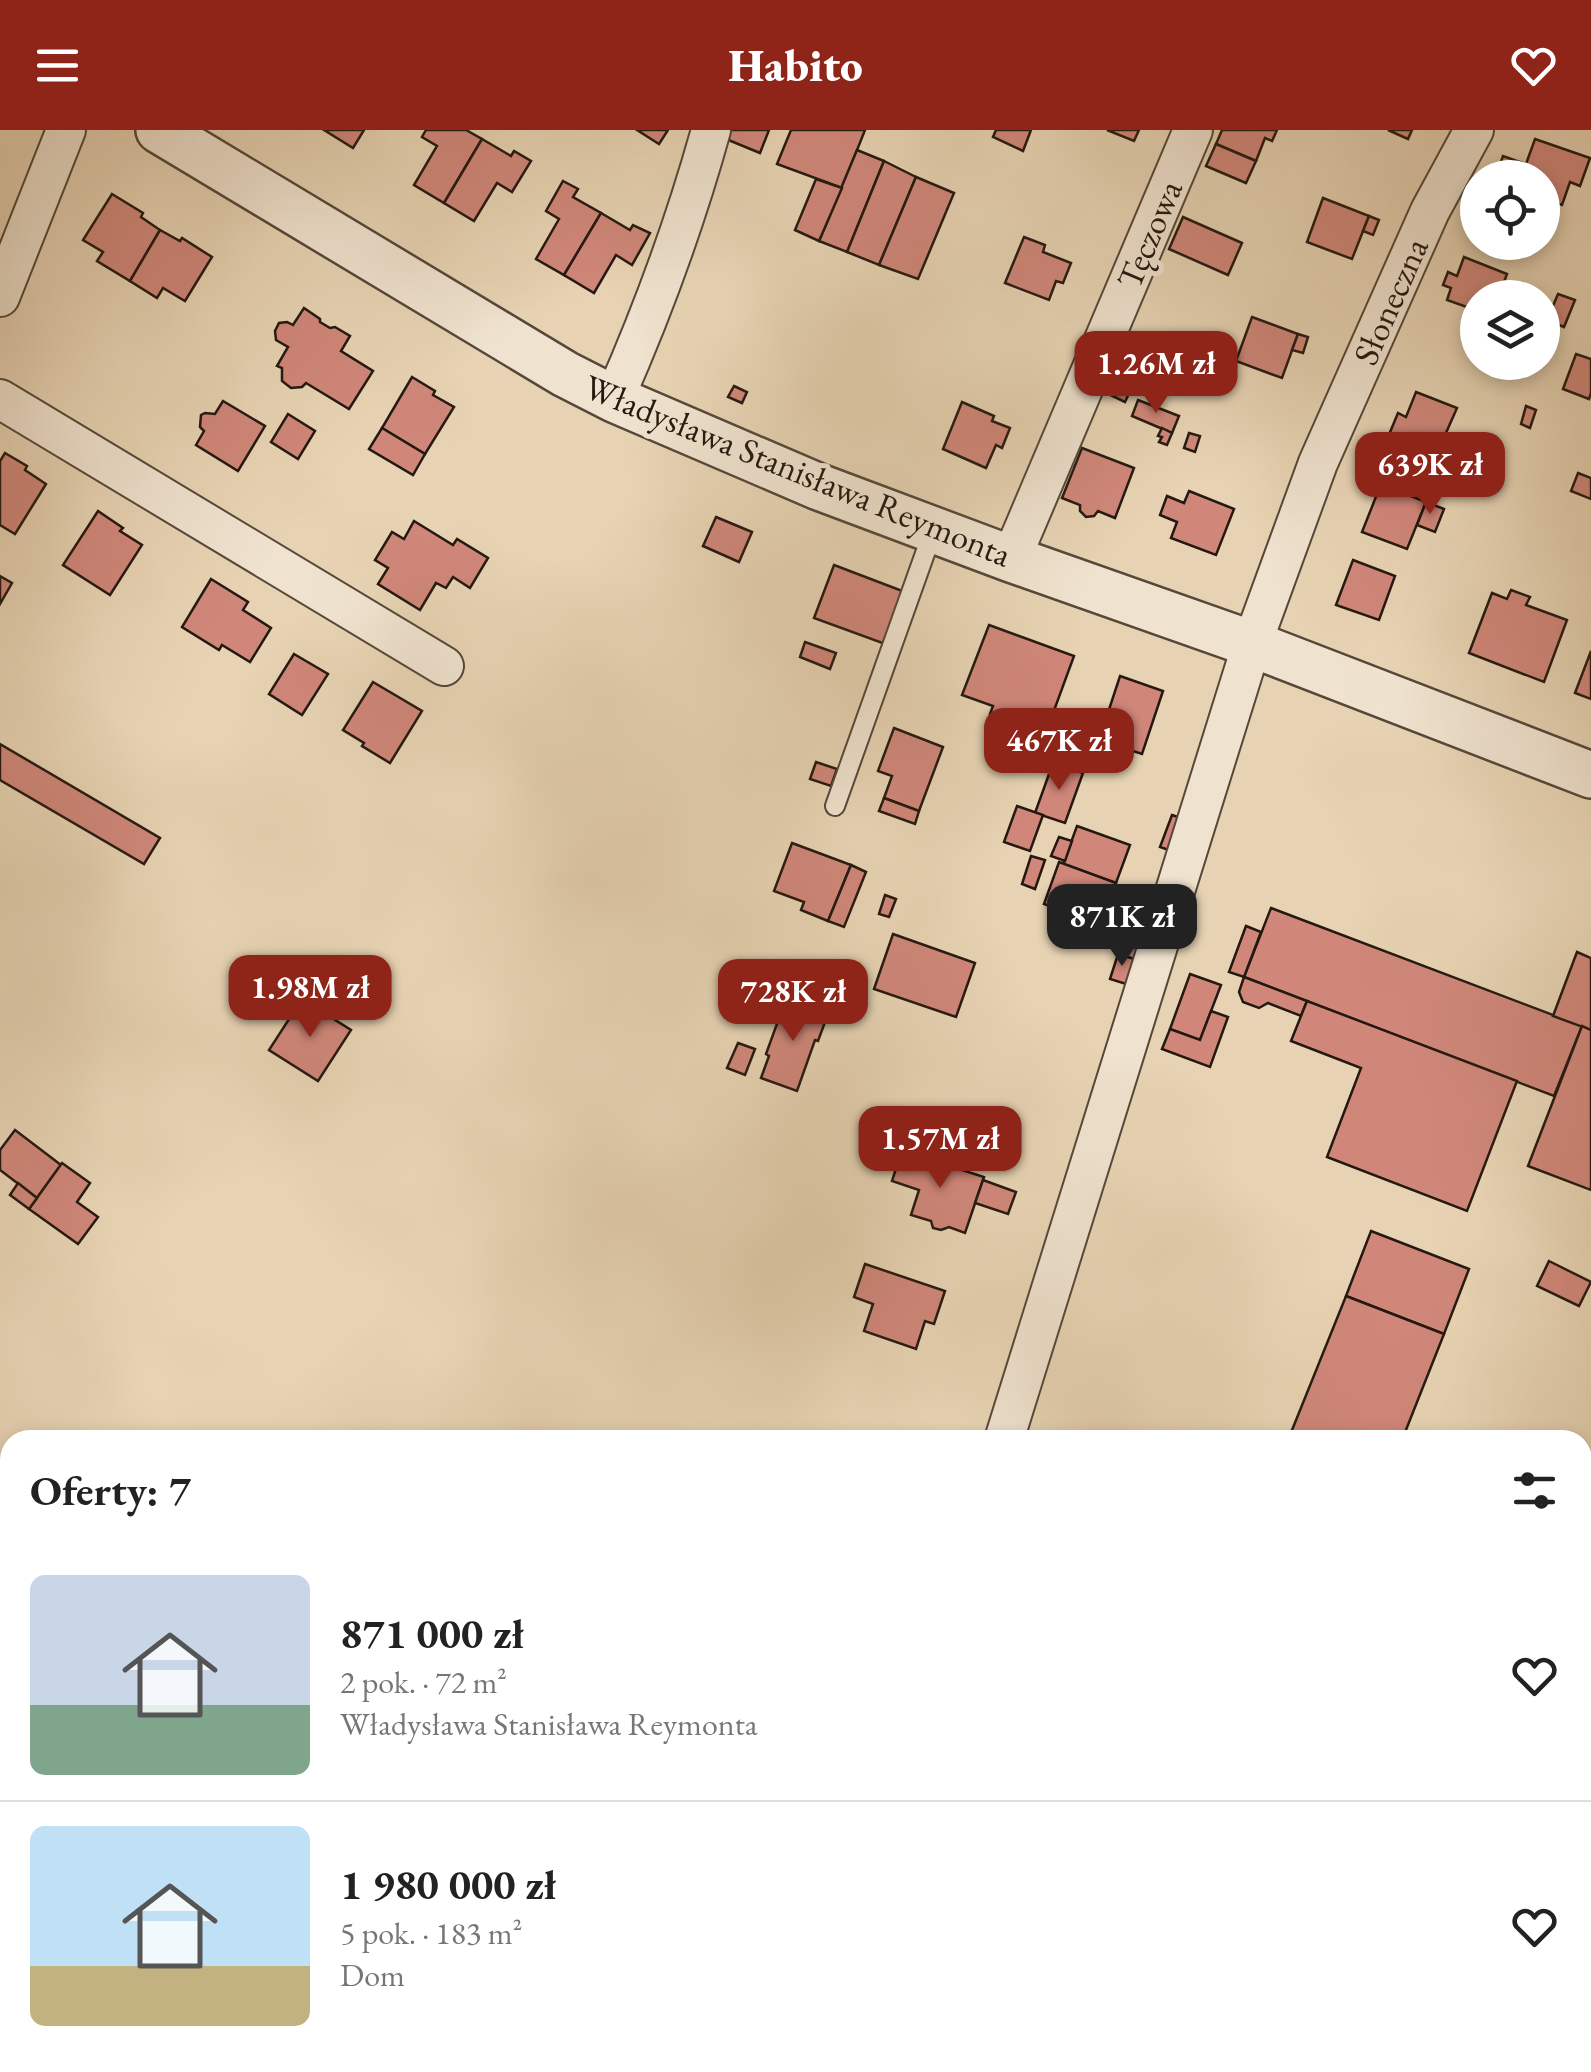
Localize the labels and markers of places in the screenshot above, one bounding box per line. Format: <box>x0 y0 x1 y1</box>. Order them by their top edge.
pin: 1.26M zł <box>1053 331 1259 416</box>
pin: 639K zł <box>1338 432 1522 517</box>
pin: 467K zł <box>967 708 1151 793</box>
pin: 871K zł <box>1030 884 1214 969</box>
pin: 1.98M zł <box>207 955 413 1040</box>
pin: 728K zł <box>701 959 885 1044</box>
pin: 1.57M zł <box>837 1106 1043 1191</box>

